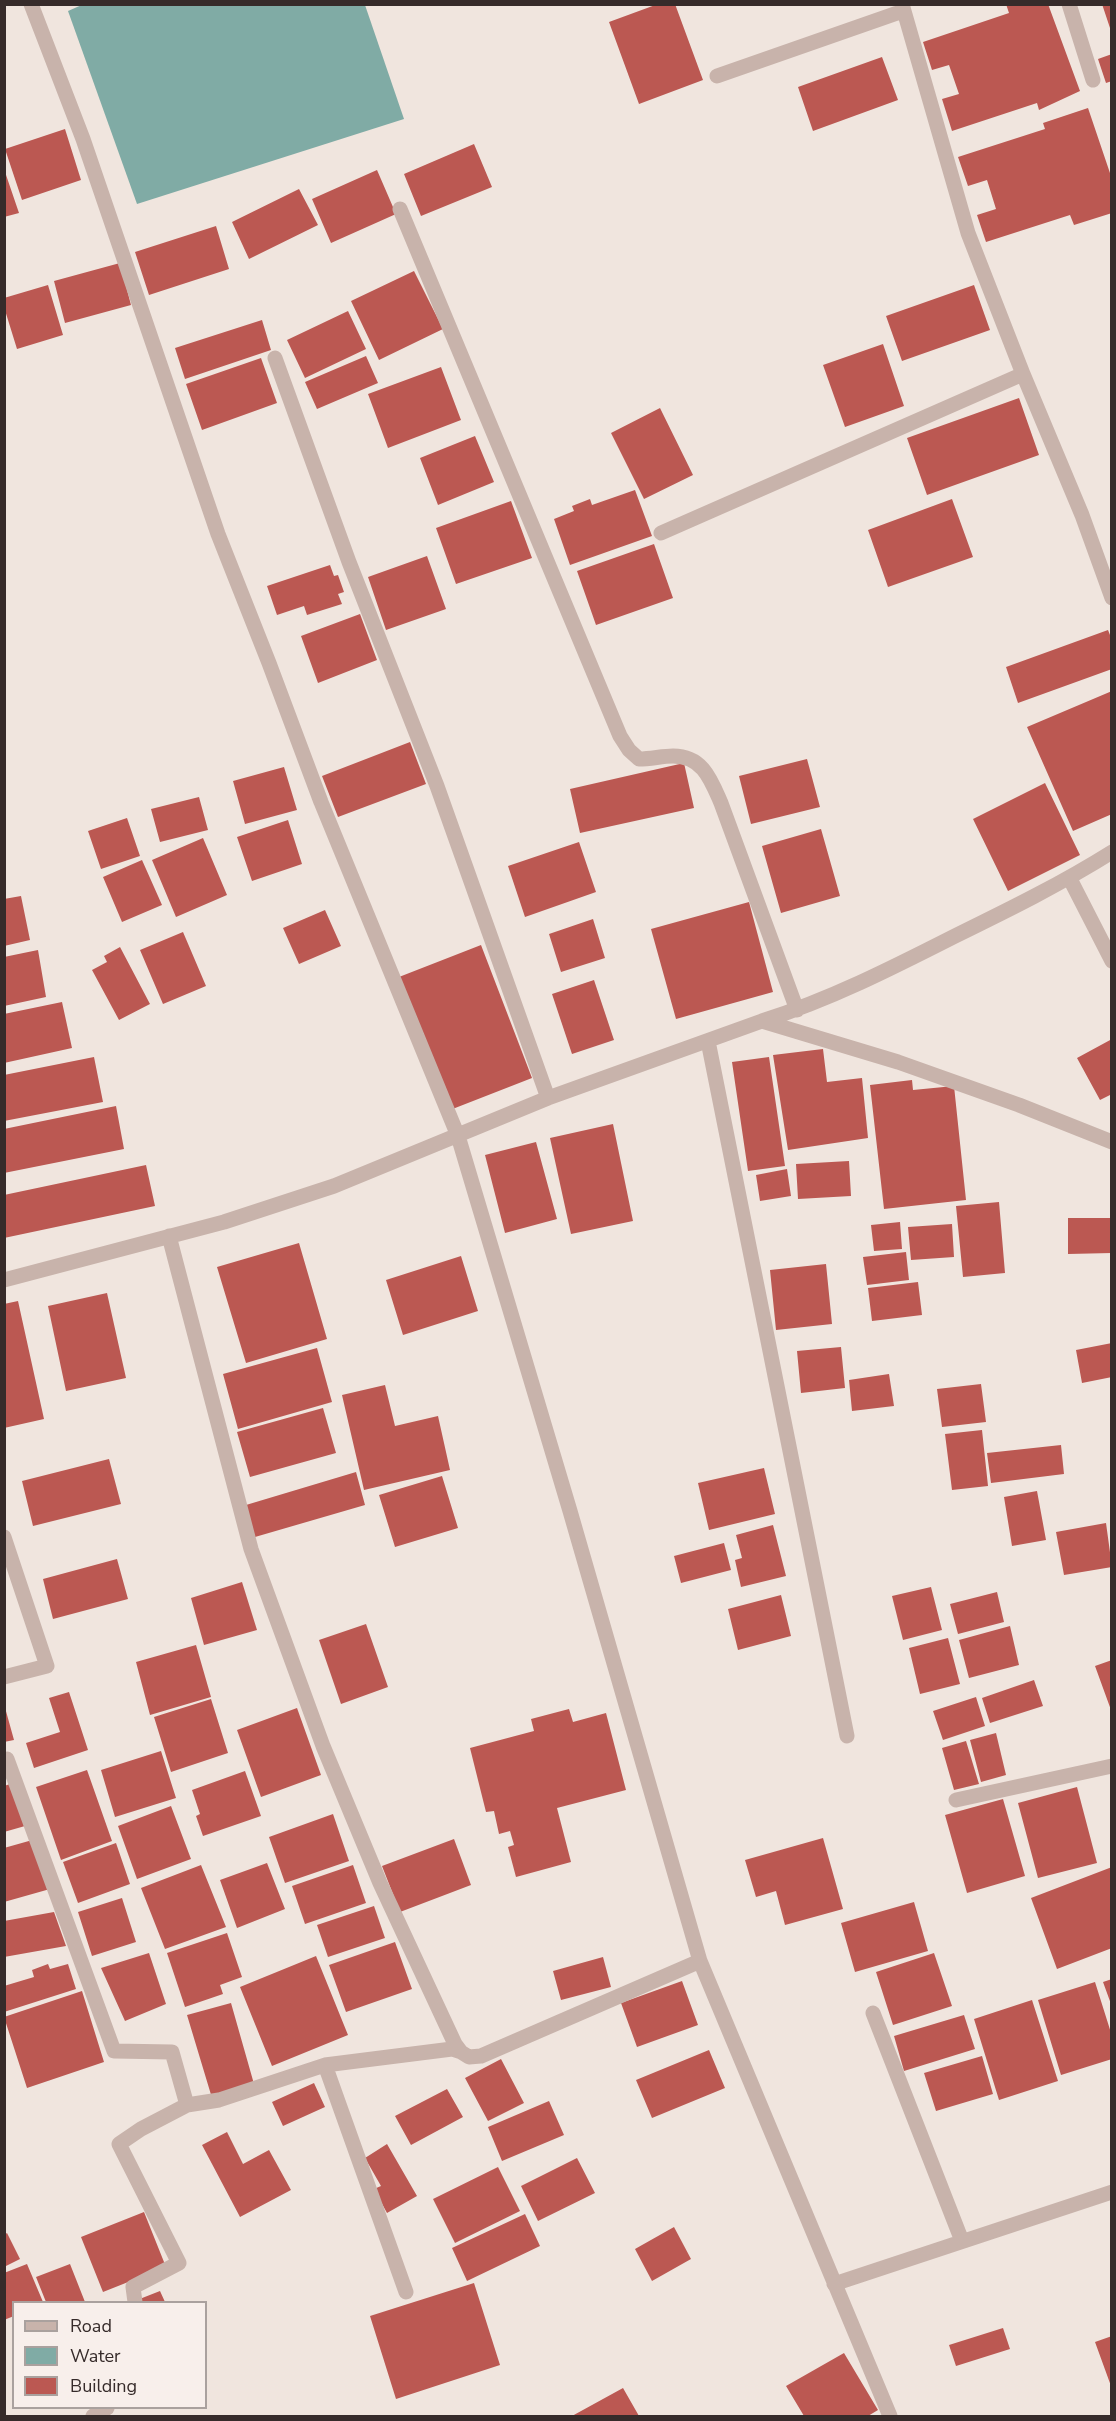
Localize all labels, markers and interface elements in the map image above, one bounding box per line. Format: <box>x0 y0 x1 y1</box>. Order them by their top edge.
legend <box>12 2301 207 2409</box>
text: Road <box>70 2314 112 2338</box>
text: Water <box>70 2344 121 2368</box>
text: Building <box>70 2374 137 2398</box>

